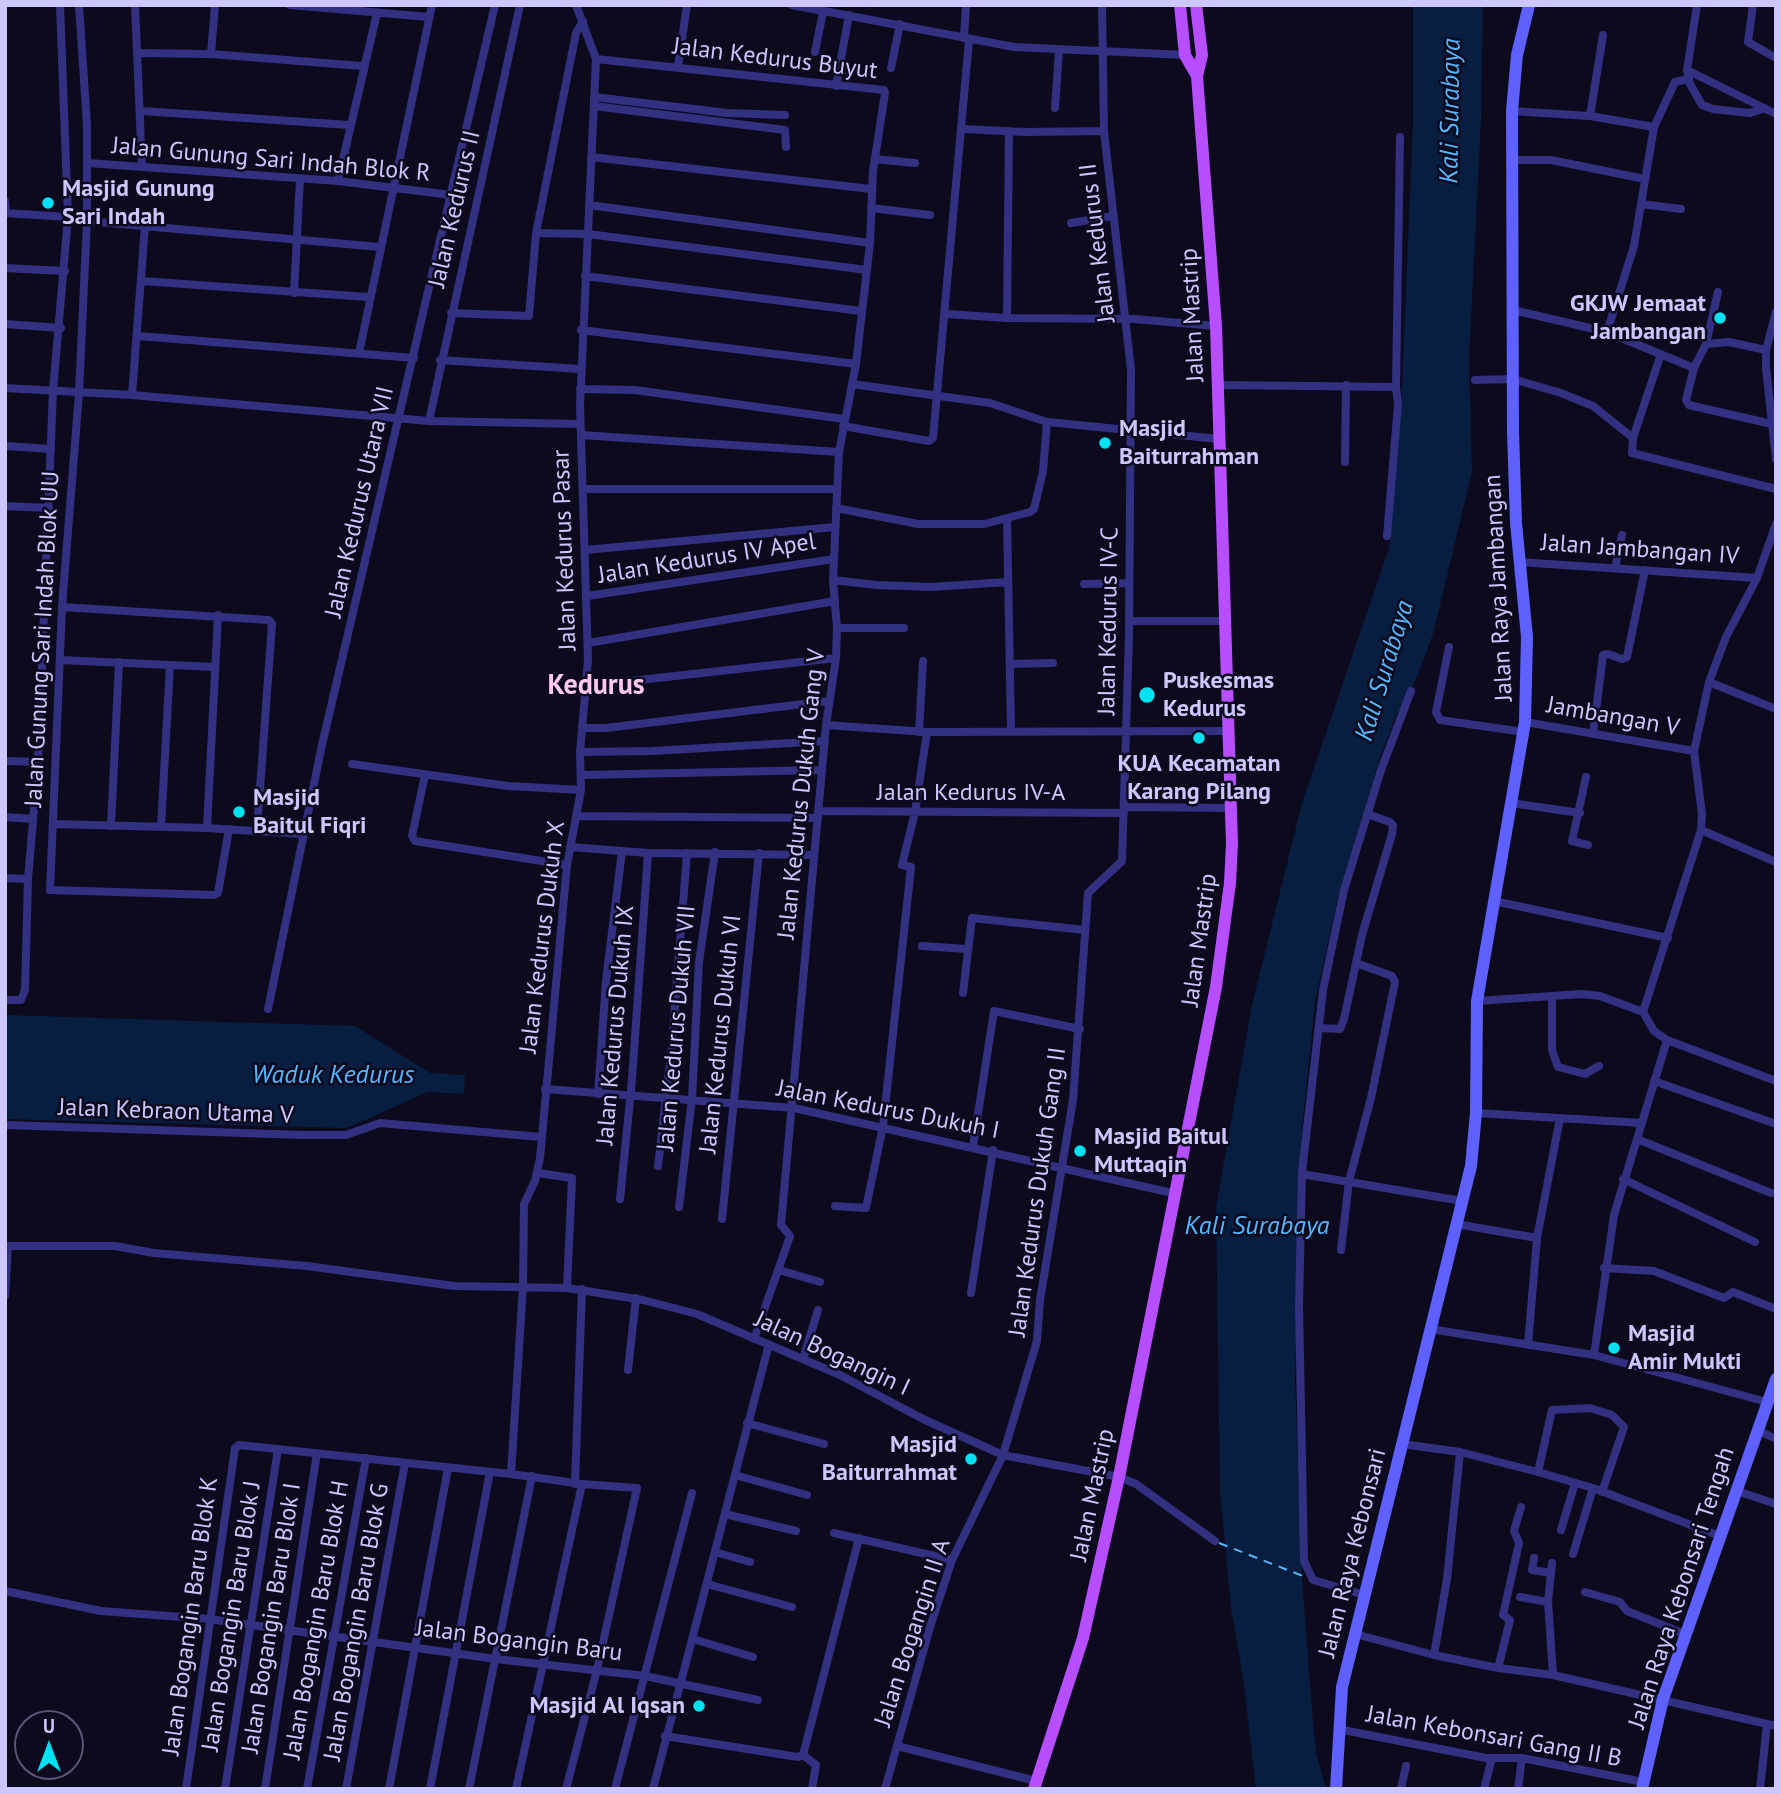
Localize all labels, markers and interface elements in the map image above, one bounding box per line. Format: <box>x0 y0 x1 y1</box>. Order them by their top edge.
street label: Jalan Kedurus Buyut <box>671 32 879 86</box>
water label: Kali Surabaya <box>1434 38 1468 184</box>
street label: Jalan Kedurus II <box>423 128 487 290</box>
street label: Jalan Gunung Sari Indah Blok R <box>111 132 431 188</box>
street label: Jalan Kedurus II <box>1074 162 1122 324</box>
place label: Masjid Gunung Sari Indah <box>62 175 215 231</box>
marker: Masjid Gunung Sari Indah <box>40 195 56 211</box>
street label: Jalan Mastrip <box>1175 247 1211 383</box>
place label: GKJW Jemaat Jambangan <box>1570 290 1706 346</box>
marker: GKJW Jemaat Jambangan <box>1712 310 1728 326</box>
street label: Jalan Kedurus Utara VII <box>319 384 401 620</box>
place label: Masjid Baiturrahman <box>1119 415 1259 471</box>
marker: Masjid Baiturrahman <box>1097 435 1113 451</box>
street label: Jalan Kedurus Pasar <box>547 449 583 651</box>
street label: Jalan Gunung Sari Indah Blok UU <box>20 470 66 808</box>
street label: Jalan Raya Jambangan <box>1479 474 1519 702</box>
street label: Jalan Kedurus IV-C <box>1093 527 1125 715</box>
street label: Jalan Kedurus IV Apel <box>596 528 818 590</box>
street label: Jalan Jambangan IV <box>1540 529 1740 571</box>
water label: Kali Surabaya <box>1349 597 1421 745</box>
street label: Jalan Kedurus Dukuh Gang V <box>772 647 832 941</box>
place label: Puskesmas Kedurus <box>1163 667 1274 723</box>
district label: Kedurus <box>547 669 645 703</box>
marker: Puskesmas Kedurus <box>1137 685 1157 705</box>
street label: Jambangan V <box>1544 691 1682 743</box>
marker: KUA Kecamatan Karang Pilang <box>1191 730 1207 746</box>
place label: KUA Kecamatan Karang Pilang <box>1117 750 1281 806</box>
street label: Jalan Kedurus IV-A <box>877 779 1065 807</box>
place label: Masjid Baitul Fiqri <box>253 784 366 840</box>
marker: Masjid Baitul Fiqri <box>231 804 247 820</box>
street label: Jalan Kedurus Dukuh X <box>514 819 572 1055</box>
street label: Jalan Mastrip <box>1176 872 1224 1008</box>
street label: Jalan Kedurus Dukuh IX <box>591 904 641 1146</box>
street label: Jalan Kedurus Dukuh VII <box>652 904 702 1152</box>
street label: Jalan Kedurus Dukuh VI <box>694 913 748 1155</box>
street label: Jalan Kedurus Dukuh Gang II <box>1003 1045 1073 1339</box>
water label: Waduk Kedurus <box>252 1060 414 1092</box>
street label: Jalan Kedurus Dukuh I <box>774 1074 1002 1146</box>
street label: Jalan Kebraon Utama V <box>58 1093 294 1131</box>
place label: Masjid Baitul Muttaqin <box>1094 1123 1228 1179</box>
marker: Masjid Baitul Muttaqin <box>1072 1143 1088 1159</box>
water label: Kali Surabaya <box>1184 1211 1330 1243</box>
street label: Jalan Bogangin I <box>750 1305 914 1403</box>
place label: Masjid Amir Mukti <box>1628 1320 1742 1376</box>
marker: Masjid Amir Mukti <box>1606 1340 1622 1356</box>
street label: Jalan Mastrip <box>1065 1426 1121 1564</box>
place label: Masjid Baiturrahmat <box>822 1431 957 1487</box>
street label: Jalan Raya Kebonsari Tengah <box>1623 1444 1741 1732</box>
street label: Jalan Raya Kebonsari <box>1313 1446 1393 1660</box>
marker: Masjid Baiturrahmat <box>963 1451 979 1467</box>
street label: Jalan Bogangin Baru Blok K <box>157 1475 225 1757</box>
street label: Jalan Bogangin Baru Blok H <box>278 1478 356 1762</box>
street label: Jalan Bogangin Baru Blok J <box>196 1479 268 1753</box>
street label: Jalan Bogangin Baru Blok I <box>236 1481 308 1755</box>
street label: Jalan Bogangin Baru Blok G <box>318 1481 396 1763</box>
street label: Jalan Bogangin II A <box>869 1536 957 1730</box>
street label: Jalan Bogangin Baru <box>414 1614 624 1668</box>
place label: Masjid Al Iqsan <box>529 1692 685 1720</box>
marker: Masjid Al Iqsan <box>691 1698 707 1714</box>
street label: Jalan Kebonsari Gang II B <box>1364 1700 1624 1774</box>
north arrow <box>14 1710 84 1780</box>
text: U <box>43 1714 55 1738</box>

